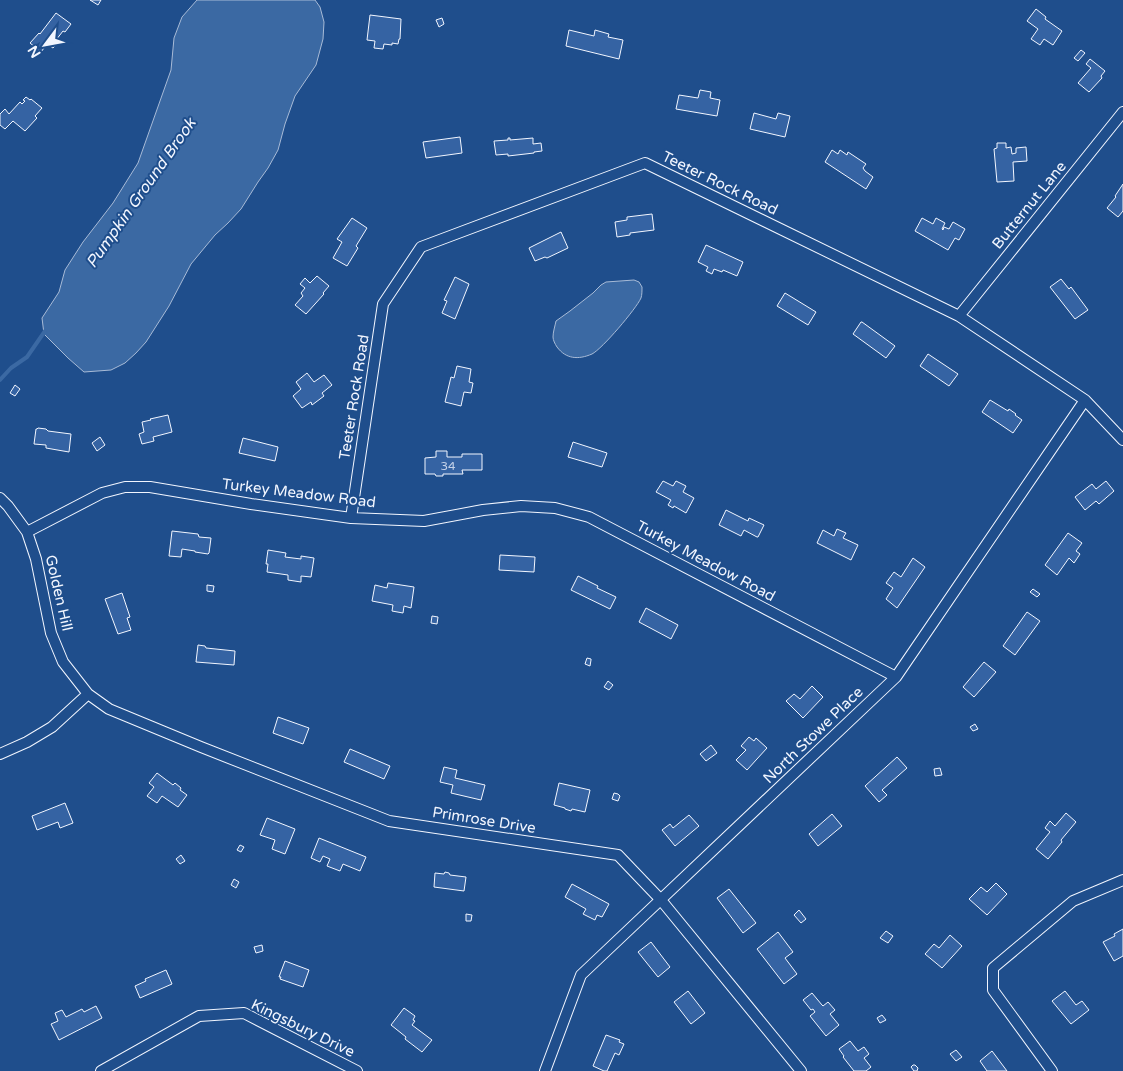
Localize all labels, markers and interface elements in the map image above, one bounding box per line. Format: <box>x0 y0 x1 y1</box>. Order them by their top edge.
north arrow <box>20 20 70 70</box>
text: N <box>24 42 45 61</box>
water label: Pumpkin Ground Brook <box>82 113 201 272</box>
street label: Teeter Rock Road <box>659 147 781 219</box>
street label: Butternut Lane <box>988 158 1070 252</box>
street label: Teeter Rock Road <box>335 333 373 461</box>
house number: 34 <box>440 459 456 473</box>
street label: Turkey Meadow Road <box>221 475 377 511</box>
street label: Turkey Meadow Road <box>633 517 779 605</box>
street label: Golden Hill <box>42 553 76 633</box>
street label: North Stowe Place <box>759 683 867 787</box>
street label: Primrose Drive <box>431 803 537 837</box>
street label: Kingsbury Drive <box>248 995 358 1061</box>

